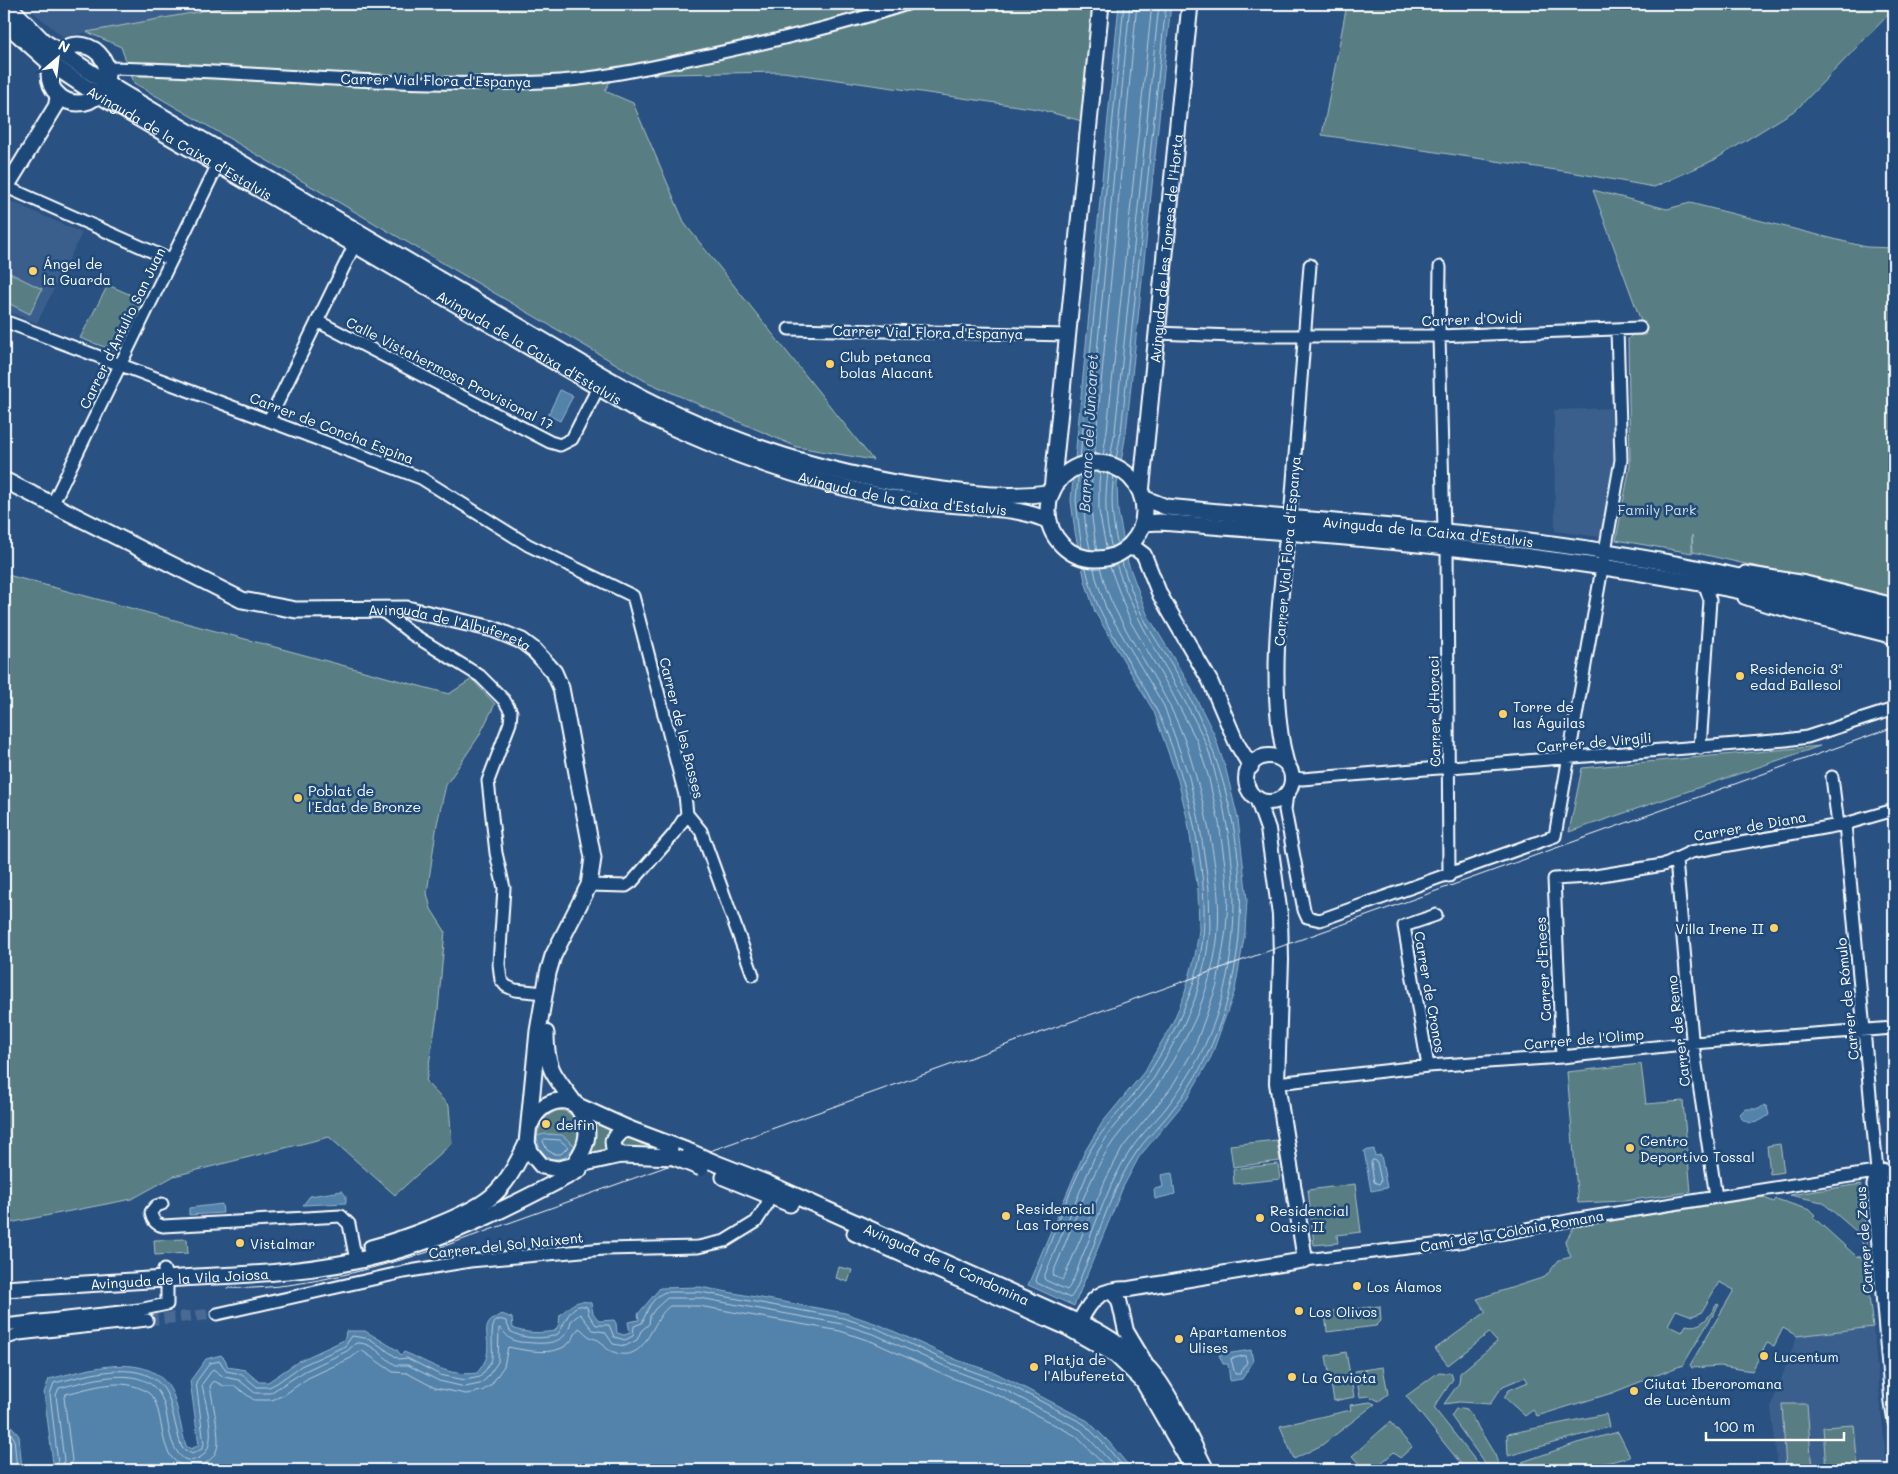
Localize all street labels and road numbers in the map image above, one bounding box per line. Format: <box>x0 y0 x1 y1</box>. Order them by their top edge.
street label: Carrer Vial Flora d'Espanya <box>340 69 532 91</box>
street label: Avinguda de la Caixa d'Estalvis <box>84 81 276 204</box>
street label: Avinguda de les Torres de l'Horta <box>1145 133 1186 364</box>
street label: Carrer d'Antulio San Juan <box>75 244 169 412</box>
street label: Avinguda de la Caixa d'Estalvis <box>433 285 626 409</box>
street label: Carrer d'Ovidi <box>1421 308 1523 330</box>
street label: Calle Vistahermosa Provisional 17 <box>343 312 557 434</box>
street label: Carrer Vial Flora d'Espanya <box>832 321 1024 343</box>
street label: Carrer de Concha Espina <box>247 388 417 468</box>
street label: Carrer Vial Flora d'Espanya <box>1269 455 1305 647</box>
street label: Avinguda de la Caixa d'Estalvis <box>796 466 1008 519</box>
street label: Avinguda de la Caixa d'Estalvis <box>1322 512 1535 551</box>
street label: Avinguda de l'Albufereta <box>368 599 536 655</box>
street label: Carrer de les Basses <box>655 655 709 801</box>
street label: Carrer d'Horaci <box>1424 655 1444 767</box>
street label: Carrer de Virgili <box>1536 728 1652 756</box>
street label: Carrer de Diana <box>1692 807 1808 845</box>
street label: Carrer d'Enees <box>1531 916 1555 1022</box>
street label: Carrer de Cronos <box>1410 930 1450 1054</box>
street label: Carrer de Rómulo <box>1831 937 1863 1061</box>
street label: Carrer de Remo <box>1662 974 1694 1088</box>
street label: Carrer de l'Olimp <box>1523 1024 1645 1054</box>
street label: Carrer de Zeus <box>1851 1186 1877 1294</box>
street label: Camí de la Colònia Romana <box>1419 1205 1605 1257</box>
street label: Avinguda de la Condomina <box>861 1218 1033 1309</box>
street label: Carrer del Sol Naixent <box>428 1227 584 1263</box>
street label: Avinguda de la Vila Joiosa <box>90 1263 270 1293</box>

